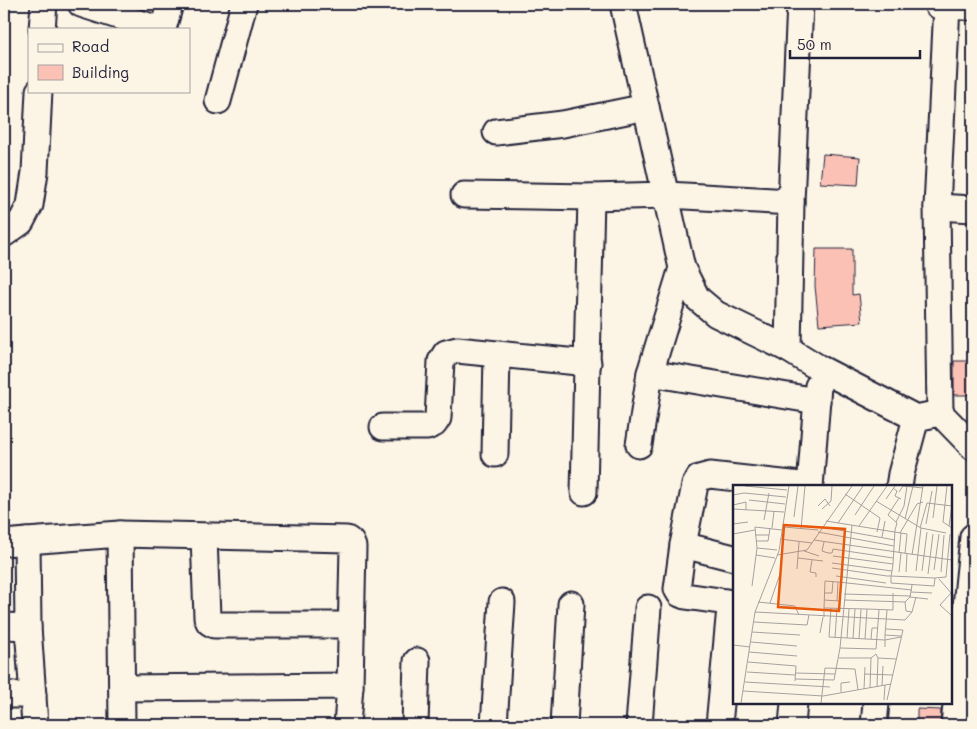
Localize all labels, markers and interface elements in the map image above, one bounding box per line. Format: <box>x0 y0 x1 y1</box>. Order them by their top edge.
legend <box>28 28 190 92</box>
scale bar <box>790 28 920 60</box>
text: 50 m <box>797 34 832 54</box>
text: Road <box>72 36 109 56</box>
text: Building <box>72 62 129 82</box>
inset map <box>733 485 952 704</box>

